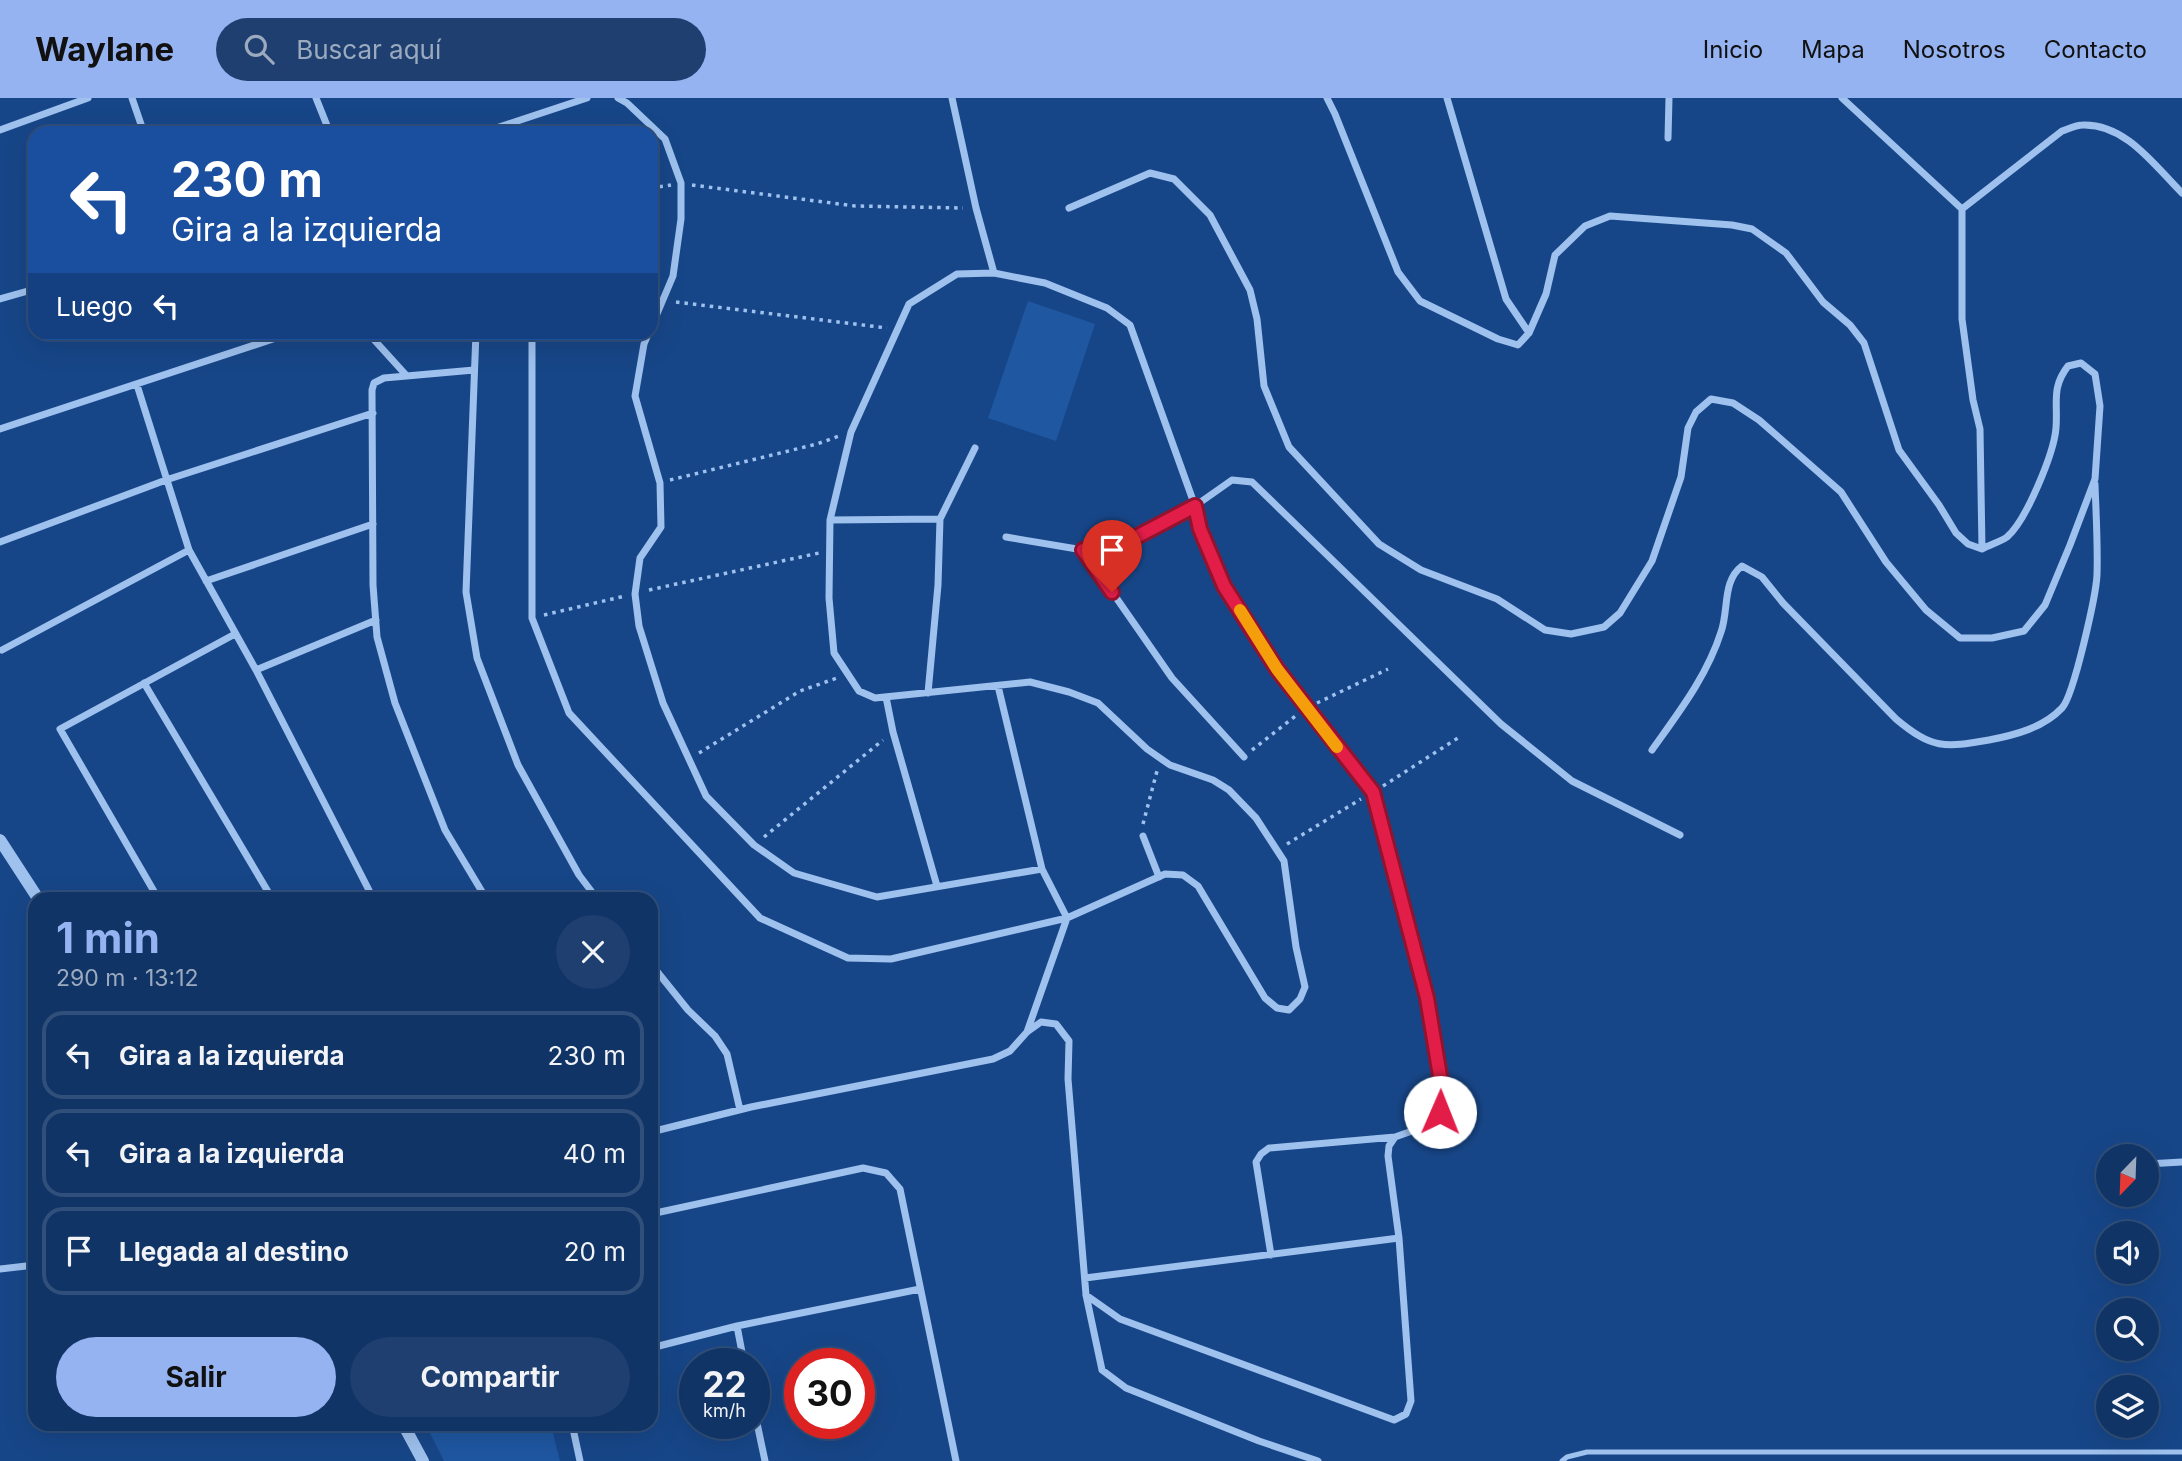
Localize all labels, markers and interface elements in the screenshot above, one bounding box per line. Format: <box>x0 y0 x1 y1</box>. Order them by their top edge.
search box <box>216 18 706 81</box>
text: Waylane <box>35 29 174 69</box>
icon: search <box>240 30 278 68</box>
text: Buscar aquí <box>296 34 441 65</box>
text: Inicio <box>1703 35 1763 64</box>
text: Mapa <box>1801 35 1865 64</box>
text: Nosotros <box>1903 35 2006 64</box>
text: Contacto <box>2044 35 2147 64</box>
text: 230 m <box>171 150 323 209</box>
icon: left <box>56 154 147 245</box>
text: Gira a la izquierda <box>171 210 442 249</box>
icon: left <box>147 287 185 325</box>
text: Luego <box>56 291 133 322</box>
pin <box>1082 520 1142 592</box>
icon: arrive <box>1093 531 1131 569</box>
text: 1 min <box>56 912 160 963</box>
button: close <box>556 915 630 989</box>
text: 290 m · 13:12 <box>56 964 199 992</box>
icon: left <box>60 1036 98 1074</box>
text: Gira a la izquierda <box>119 1040 345 1071</box>
text: 230 m <box>548 1040 626 1071</box>
position arrow <box>1403 1075 1477 1149</box>
icon: left <box>60 1134 98 1172</box>
text: Gira a la izquierda <box>119 1138 345 1169</box>
text: 40 m <box>563 1138 626 1169</box>
north arrow <box>2096 1144 2160 1208</box>
map controls <box>2096 1144 2159 1438</box>
button: sound <box>2096 1221 2159 1284</box>
icon: arrive <box>60 1232 98 1270</box>
text: Llegada al destino <box>119 1236 349 1267</box>
text: 20 m <box>564 1236 626 1267</box>
button: search <box>2096 1298 2159 1361</box>
button: Salir <box>56 1337 336 1417</box>
button: Compartir <box>350 1337 630 1417</box>
speed limit sign: 30 <box>784 1348 875 1439</box>
text: 22 <box>702 1363 747 1405</box>
button: layers <box>2096 1375 2159 1438</box>
text: km/h <box>703 1400 746 1421</box>

